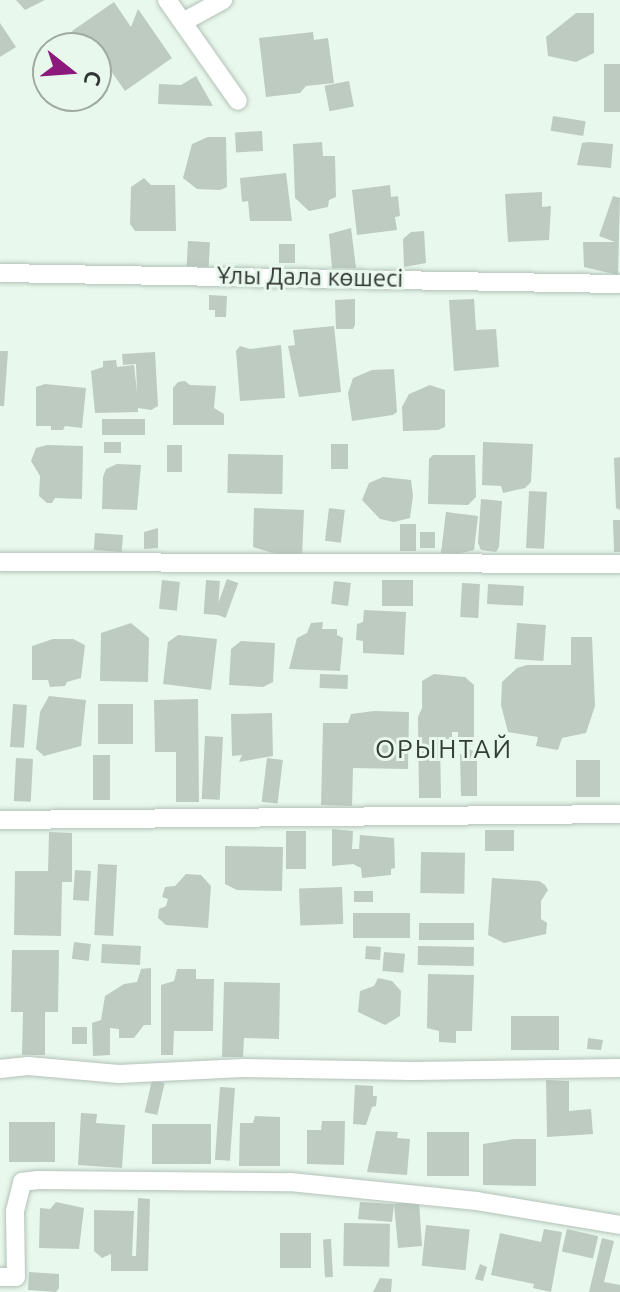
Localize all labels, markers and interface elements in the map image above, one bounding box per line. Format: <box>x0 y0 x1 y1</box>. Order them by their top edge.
north arrow <box>32 32 112 112</box>
text: С <box>80 68 108 89</box>
street label: Ұлы Дала көшесі <box>217 261 403 293</box>
district label: ОРЫНТАЙ <box>375 733 513 765</box>

